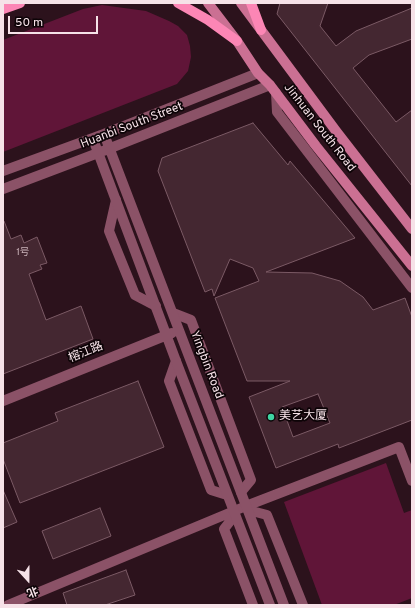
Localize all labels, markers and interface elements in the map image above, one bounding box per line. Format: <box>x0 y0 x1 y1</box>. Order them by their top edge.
scale bar <box>10 8 100 34</box>
text: 50 m <box>15 15 43 31</box>
street label: Jinhuan South Road <box>280 81 358 175</box>
street label: Huanbi South Street <box>79 100 185 152</box>
house number: 1号 <box>16 247 30 259</box>
street label: Yingbin Road <box>186 329 226 401</box>
street label: 榕江路 <box>67 340 105 366</box>
place label: 美艺大厦 <box>279 410 327 424</box>
marker: 美艺大厦 <box>266 412 276 422</box>
north arrow <box>8 560 48 600</box>
text: 北 <box>25 583 40 600</box>

